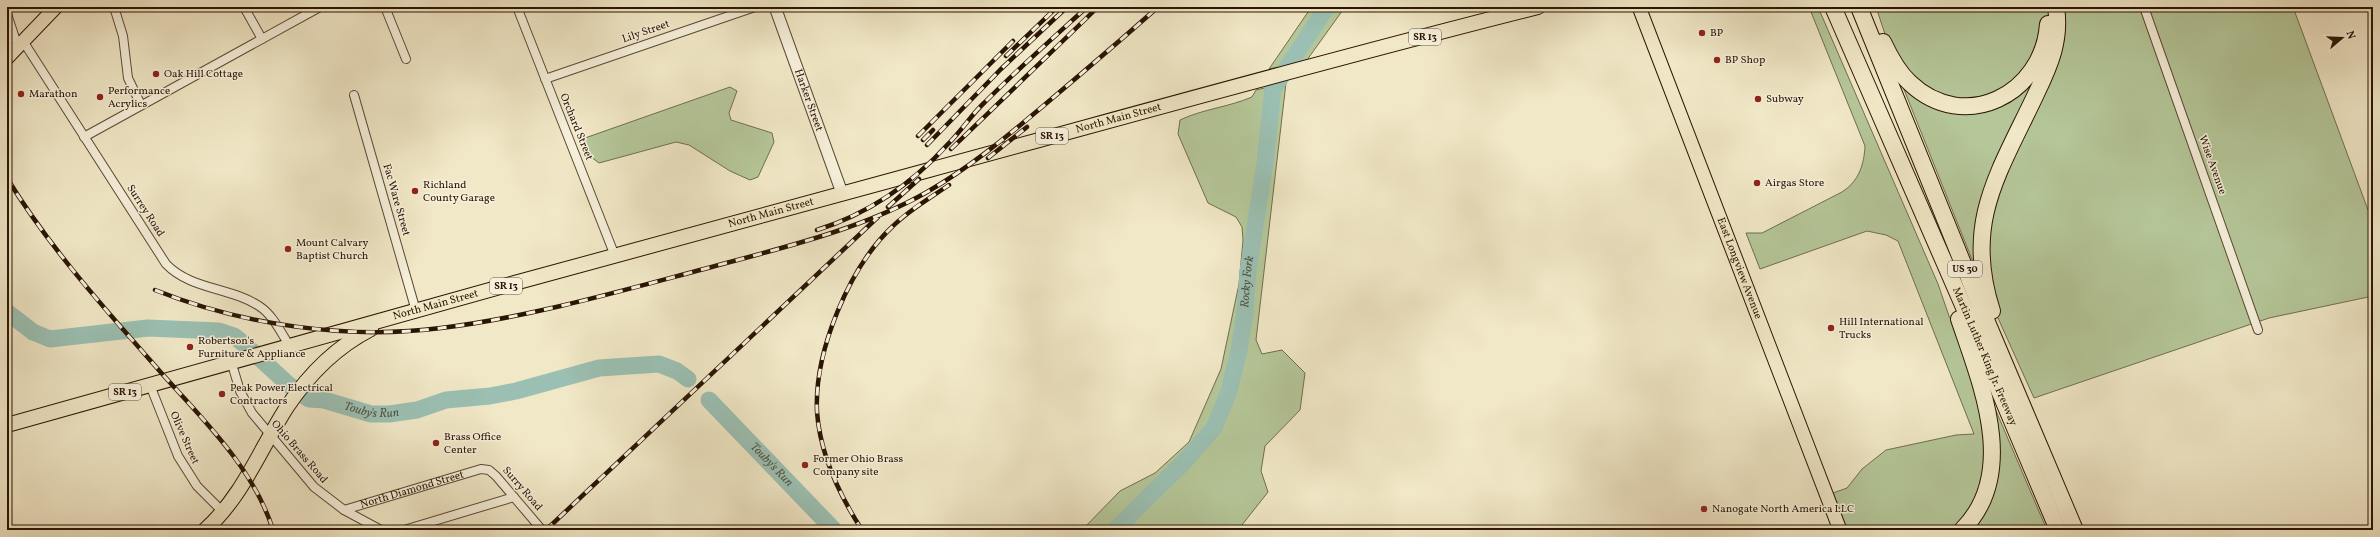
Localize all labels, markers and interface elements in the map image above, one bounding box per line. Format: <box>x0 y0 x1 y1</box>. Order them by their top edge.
street label: Lily Street <box>620 17 672 47</box>
north arrow <box>2322 18 2362 58</box>
place label: BP <box>1710 26 1723 41</box>
marker: BP <box>1697 28 1707 38</box>
road number: SR 13 <box>1409 29 1441 45</box>
text: N <box>2342 29 2358 41</box>
place label: BP Shop <box>1725 53 1765 68</box>
marker: BP Shop <box>1712 55 1722 65</box>
place label: Oak Hill Cottage <box>164 67 243 82</box>
street label: Harker Street <box>790 67 827 133</box>
marker: Oak Hill Cottage <box>151 69 161 79</box>
place label: Performance Acrylics <box>108 84 170 112</box>
place label: Marathon <box>29 87 78 102</box>
marker: Marathon <box>16 89 26 99</box>
street label: Orchard Street <box>556 91 596 163</box>
marker: Performance Acrylics <box>95 92 105 102</box>
place label: Subway <box>1766 92 1804 107</box>
marker: Subway <box>1753 94 1763 104</box>
street label: North Main Street <box>1074 99 1163 137</box>
road number: SR 13 <box>1036 128 1068 144</box>
street label: Wise Avenue <box>2194 133 2230 197</box>
street label: Fac Ware Street <box>379 162 414 238</box>
place label: Airgas Store <box>1765 176 1824 191</box>
place label: Richland County Garage <box>423 178 495 206</box>
marker: Airgas Store <box>1752 178 1762 188</box>
street label: Surrey Road <box>123 182 167 240</box>
marker: Richland County Garage <box>410 186 420 196</box>
street label: North Main Street <box>727 194 816 232</box>
street label: East Longview Avenue <box>1713 215 1766 321</box>
place label: Mount Calvary Baptist Church <box>296 236 369 264</box>
marker: Mount Calvary Baptist Church <box>283 244 293 254</box>
water label: Rocky Fork <box>1237 254 1258 308</box>
road number: US 30 <box>1948 261 1982 277</box>
road number: SR 13 <box>490 278 522 294</box>
street label: Martin Luther King Jr. Freeway <box>1949 285 2021 428</box>
street label: North Main Street <box>391 286 480 324</box>
place label: Hill International Trucks <box>1839 315 1924 343</box>
marker: Hill International Trucks <box>1826 323 1836 333</box>
place label: Robertson's Furniture & Appliance <box>198 334 306 362</box>
marker: Robertson's Furniture & Appliance <box>185 342 195 352</box>
place label: Peak Power Electrical Contractors <box>230 381 333 409</box>
road number: SR 13 <box>109 384 141 400</box>
marker: Peak Power Electrical Contractors <box>217 389 227 399</box>
water label: Touby's Run <box>342 398 400 422</box>
street label: Olive Street <box>166 409 202 467</box>
street label: Ohio Brass Road <box>267 417 331 487</box>
place label: Brass Office Center <box>444 430 501 458</box>
marker: Brass Office Center <box>431 438 441 448</box>
water label: Touby's Run <box>746 439 796 490</box>
place label: Former Ohio Brass Company site <box>813 452 903 480</box>
marker: Former Ohio Brass Company site <box>800 460 810 470</box>
street label: Surry Road <box>499 464 545 514</box>
street label: North Diamond Street <box>358 467 466 512</box>
place label: Nanogate North America LLC <box>1712 502 1854 517</box>
marker: Nanogate North America LLC <box>1699 504 1709 514</box>

